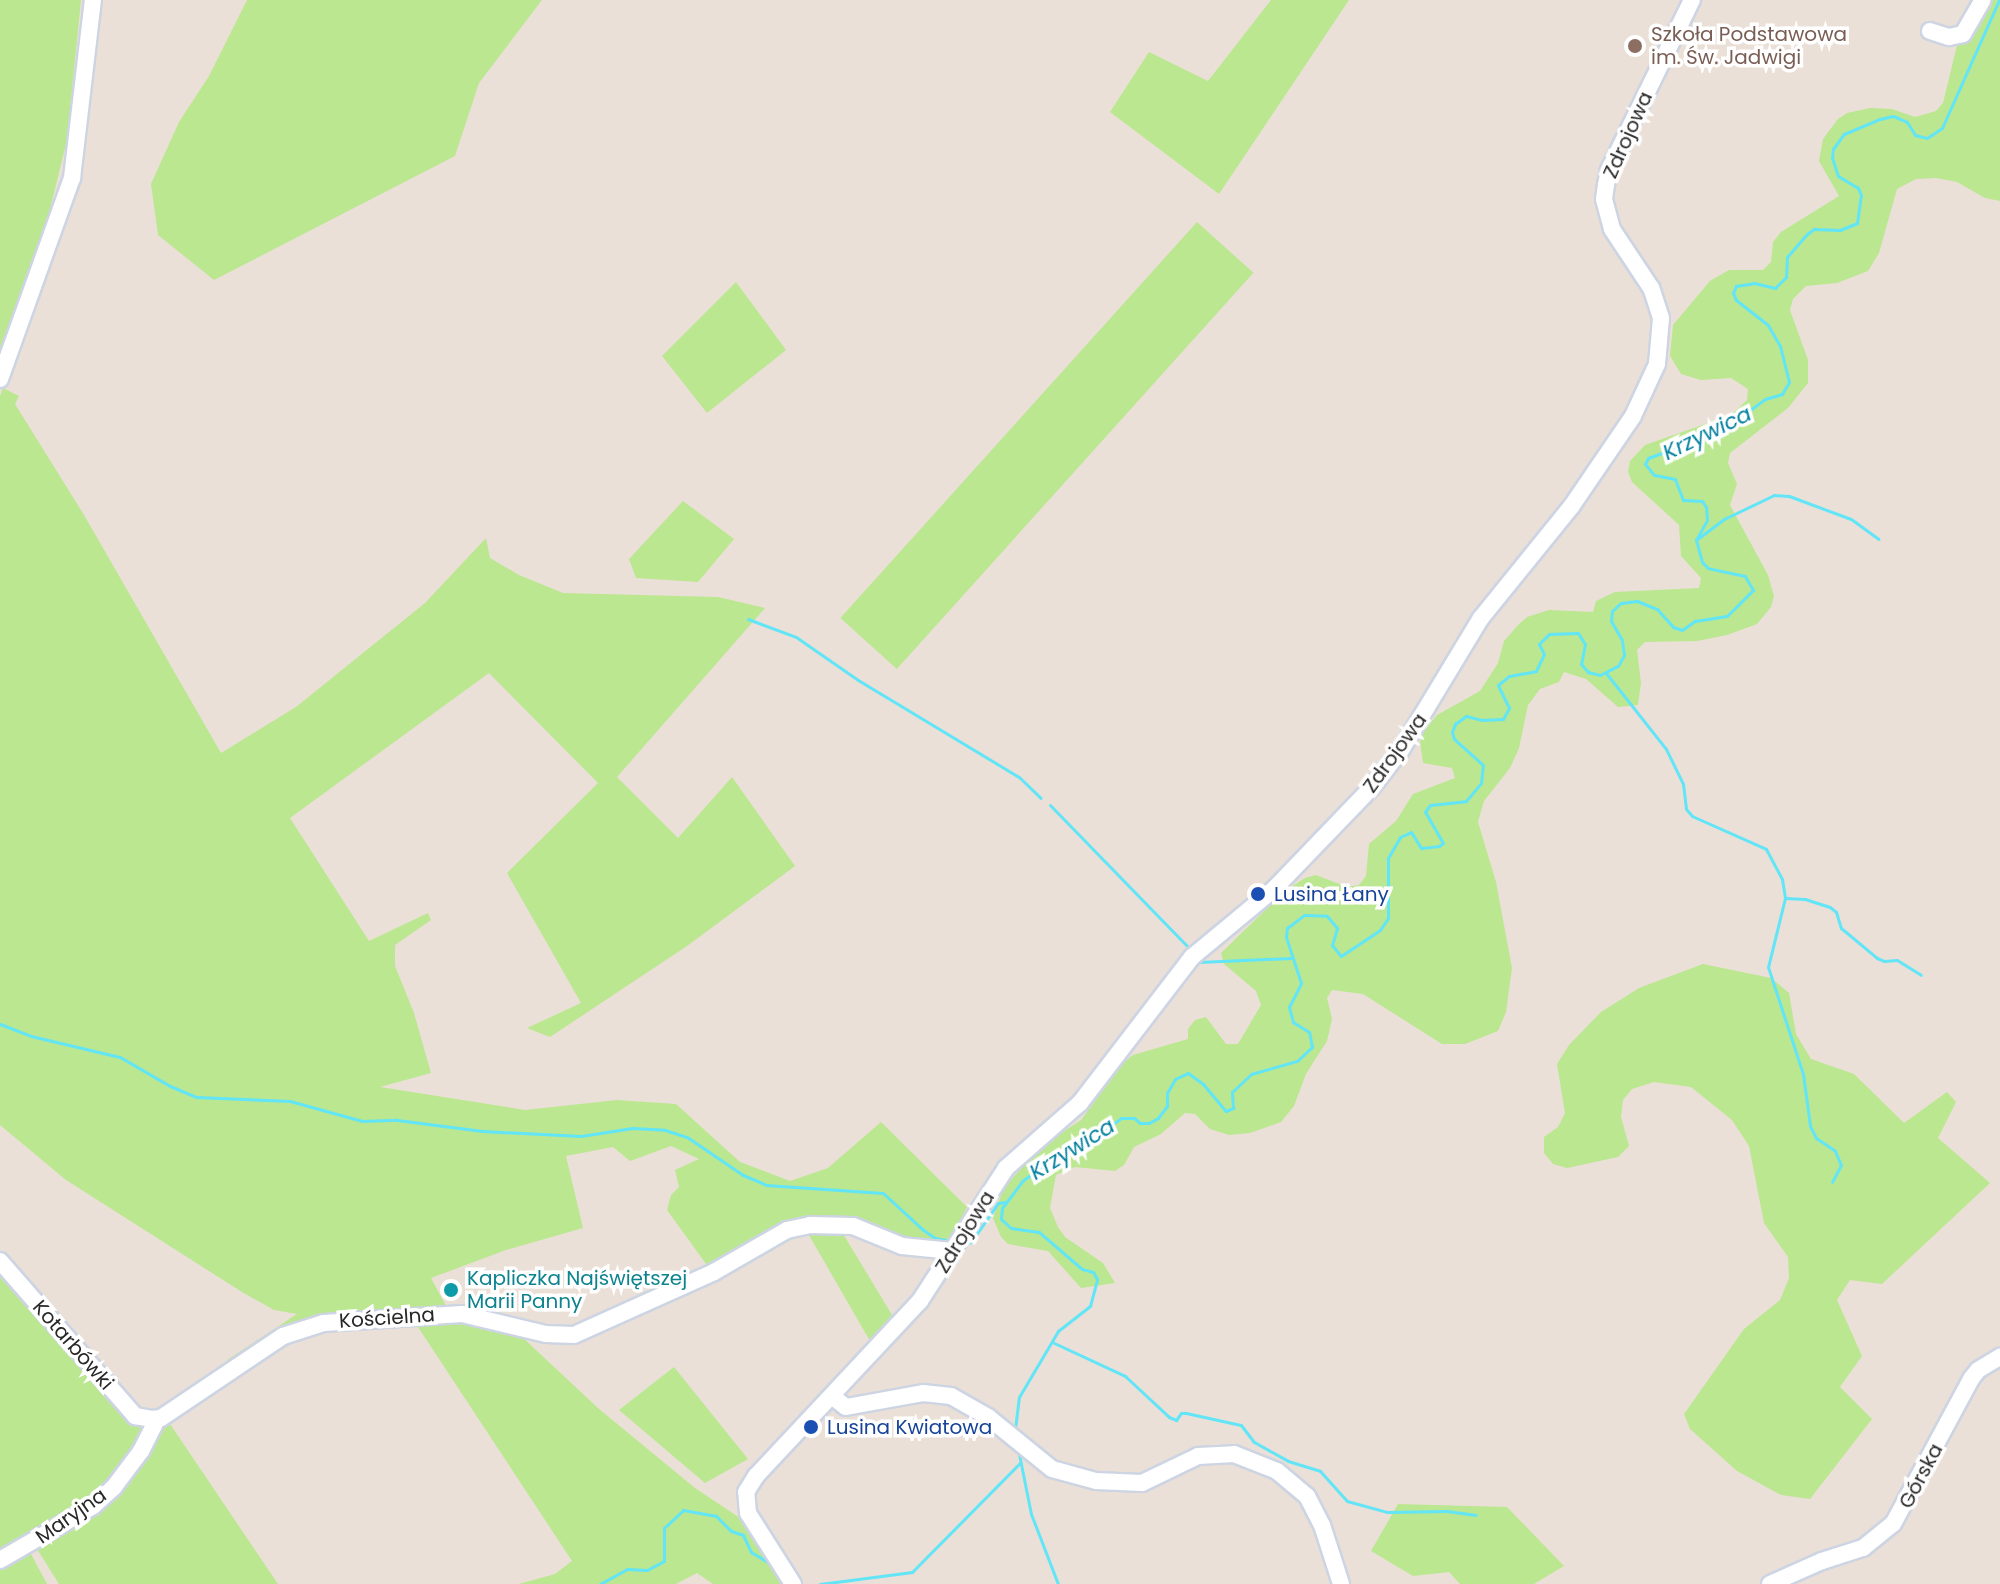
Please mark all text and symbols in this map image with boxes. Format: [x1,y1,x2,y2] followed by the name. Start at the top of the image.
[1651,22,1847,69] place label: Szkoła Podstawowa im. Św. Jadwigi
[1626,37,1644,55] marker: Szkoła Podstawowa im. Św. Jadwigi
[1598,88,1658,182] street label: Zdrojowa
[1658,400,1756,466] water label: Krzywica
[1358,709,1432,797] street label: Zdrojowa
[1274,882,1389,906] place label: Lusina Łany
[1249,885,1267,903] marker: Lusina Łany
[1025,1113,1119,1185] water label: Krzywica
[930,1187,1000,1277] street label: Zdrojowa
[467,1266,687,1313] place label: Kapliczka Najświętszej Marii Panny
[442,1281,460,1299] marker: Kapliczka Najświętszej Marii Panny
[28,1295,118,1395] street label: Kotarbówki
[338,1303,436,1333] street label: Kościelna
[827,1415,992,1439] place label: Lusina Kwiatowa
[802,1418,820,1436] marker: Lusina Kwiatowa
[1894,1439,1948,1513] street label: Górska
[31,1483,111,1549] street label: Maryjna

